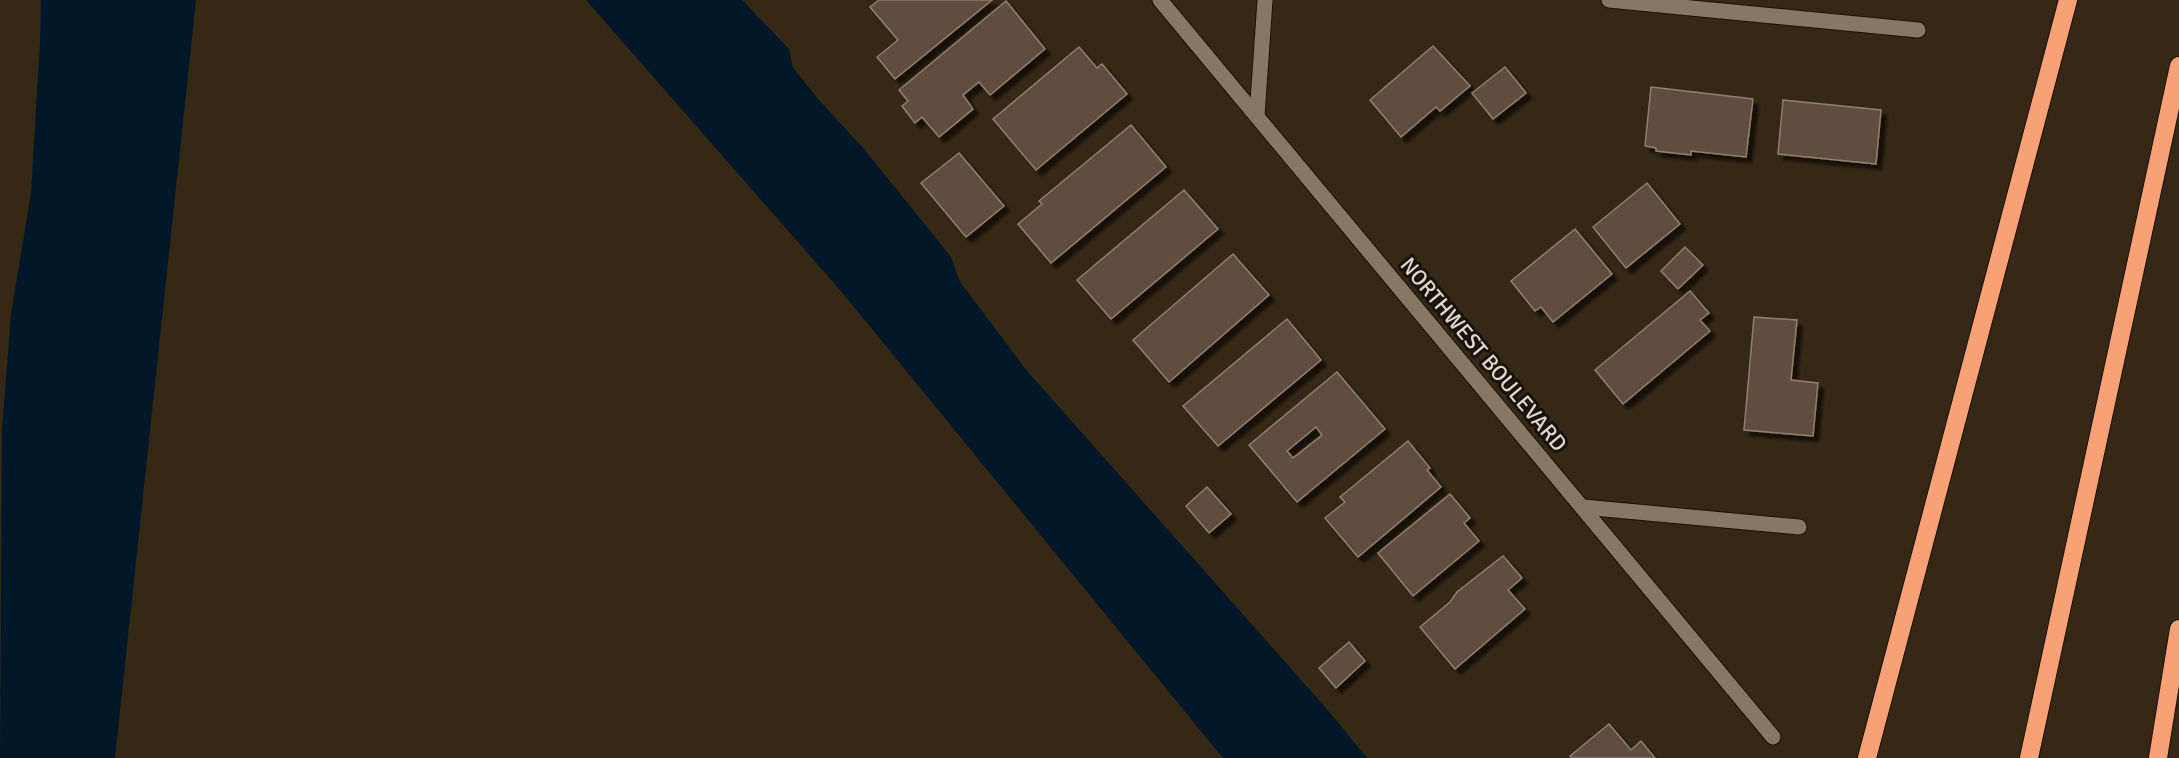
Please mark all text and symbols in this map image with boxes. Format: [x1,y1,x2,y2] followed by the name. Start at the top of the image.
[1395,252,1573,457] street label: NORTHWEST BOULEVARD

